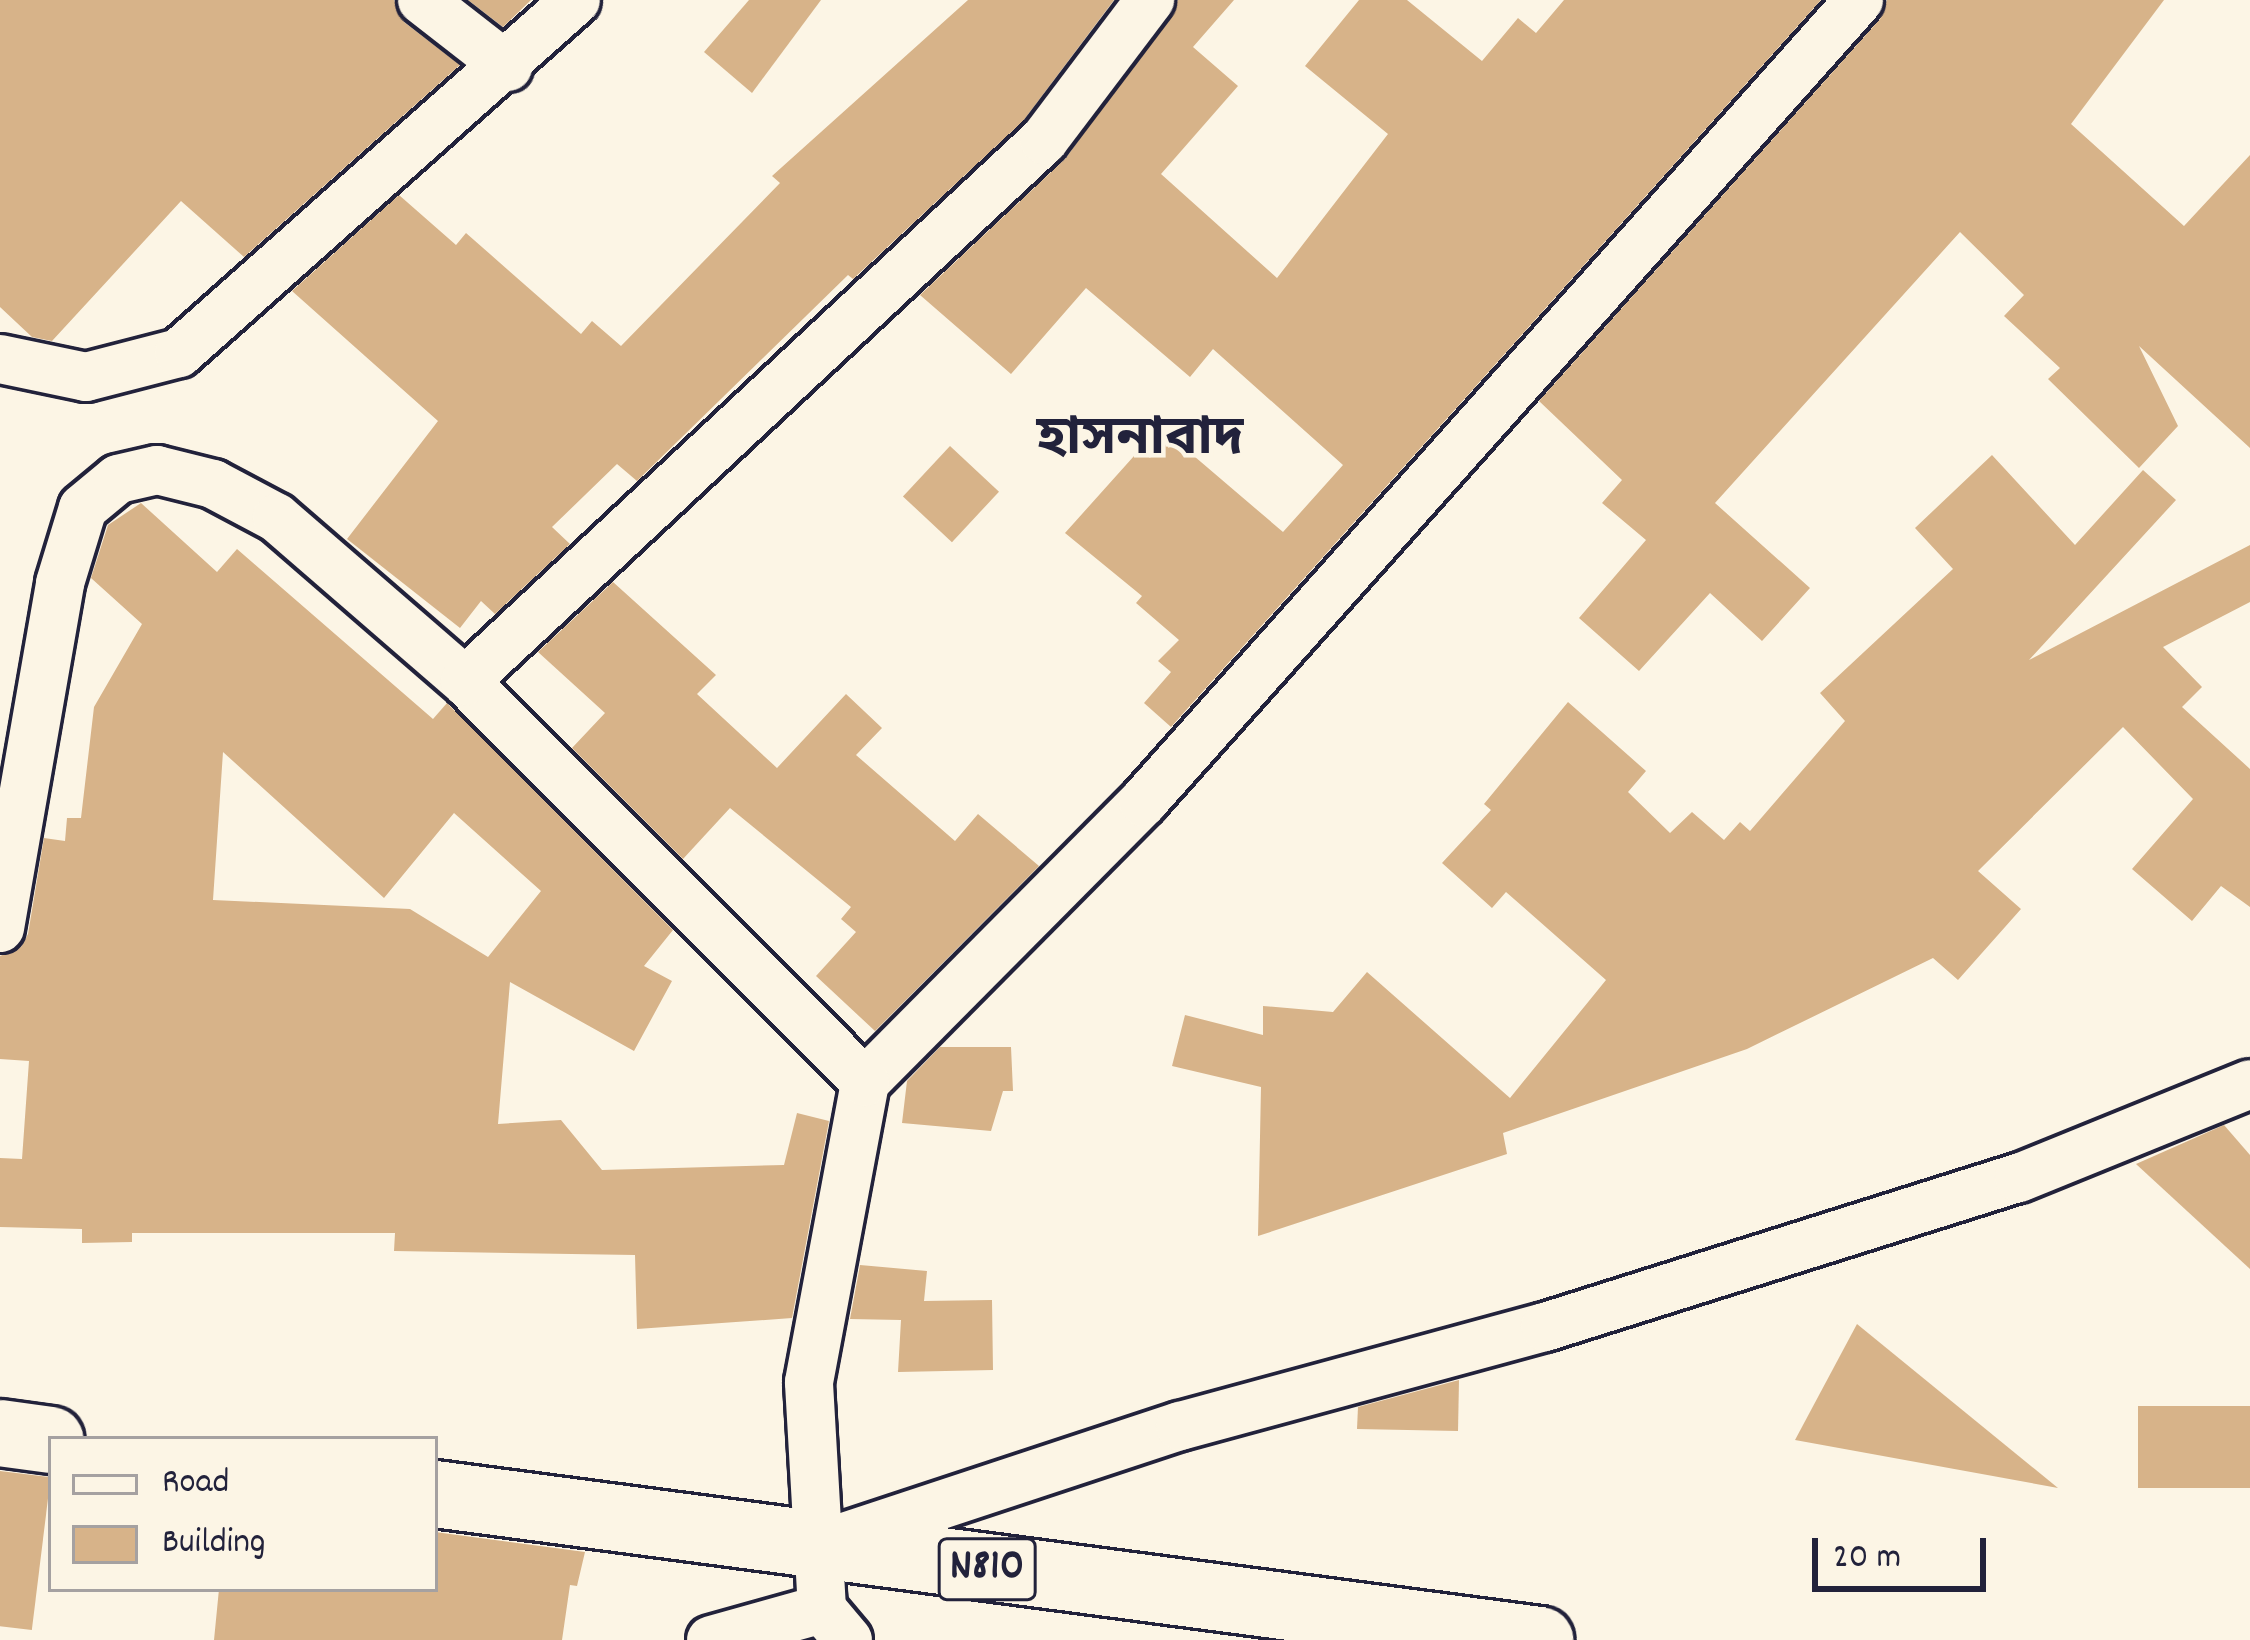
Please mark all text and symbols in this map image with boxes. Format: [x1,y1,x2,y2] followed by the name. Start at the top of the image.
[1036,411,1244,475] district label: হাসনাবাদ
[48,1436,438,1592] legend
[162,1458,229,1510] text: Road
[1818,1514,1992,1588] scale bar
[162,1518,266,1570] text: Building
[936,1530,1038,1608] road number: N810
[1833,1533,1901,1585] text: 20 m

